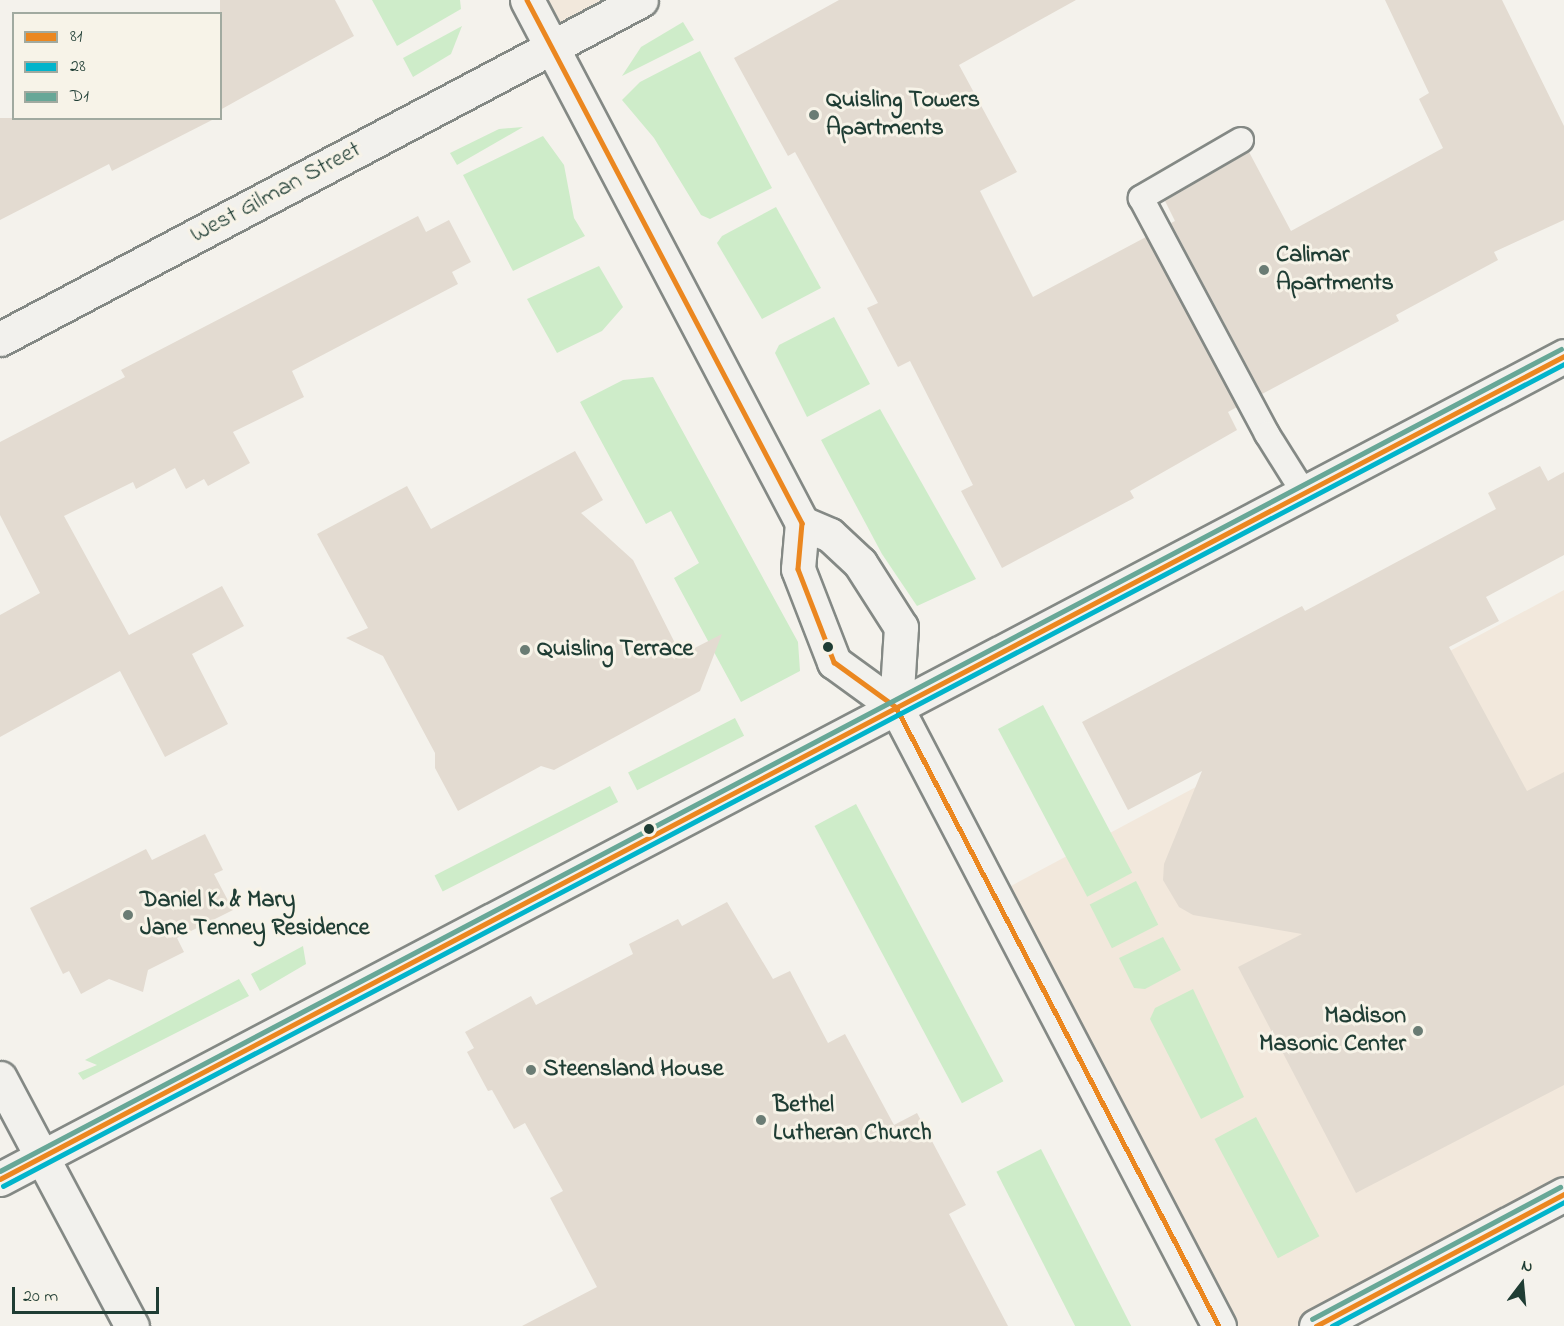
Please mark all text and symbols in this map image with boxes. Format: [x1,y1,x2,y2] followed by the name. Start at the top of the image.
[12,12,222,120] legend
[70,24,82,50] text: 81
[70,54,86,80] text: 28
[70,84,89,110] text: D1
[826,87,980,143] place label: Quisling Towers Apartments
[807,108,821,122] marker: Quisling Towers Apartments
[186,136,366,250] street label: West Gilman Street
[1276,242,1394,298] place label: Calimar Apartments
[1257,263,1271,277] marker: Calimar Apartments
[537,636,693,664] place label: Quisling Terrace
[822,641,834,653] unlabelled marker
[518,643,532,657] marker: Quisling Terrace
[643,823,655,835] unlabelled marker
[140,887,370,943] place label: Daniel K. & Mary Jane Tenney Residence
[121,908,135,922] marker: Daniel K. & Mary Jane Tenney Residence
[1259,1003,1406,1059] place label: Madison Masonic Center
[1411,1024,1425,1038] marker: Madison Masonic Center
[543,1056,723,1084] place label: Steensland House
[524,1063,538,1077] marker: Steensland House
[773,1092,932,1148] place label: Bethel Lutheran Church
[754,1113,768,1127] marker: Bethel Lutheran Church
[1492,1254,1552,1314] north arrow
[1518,1254,1535,1280] text: N
[15,1275,162,1313] scale bar
[23,1284,58,1310] text: 20 m

